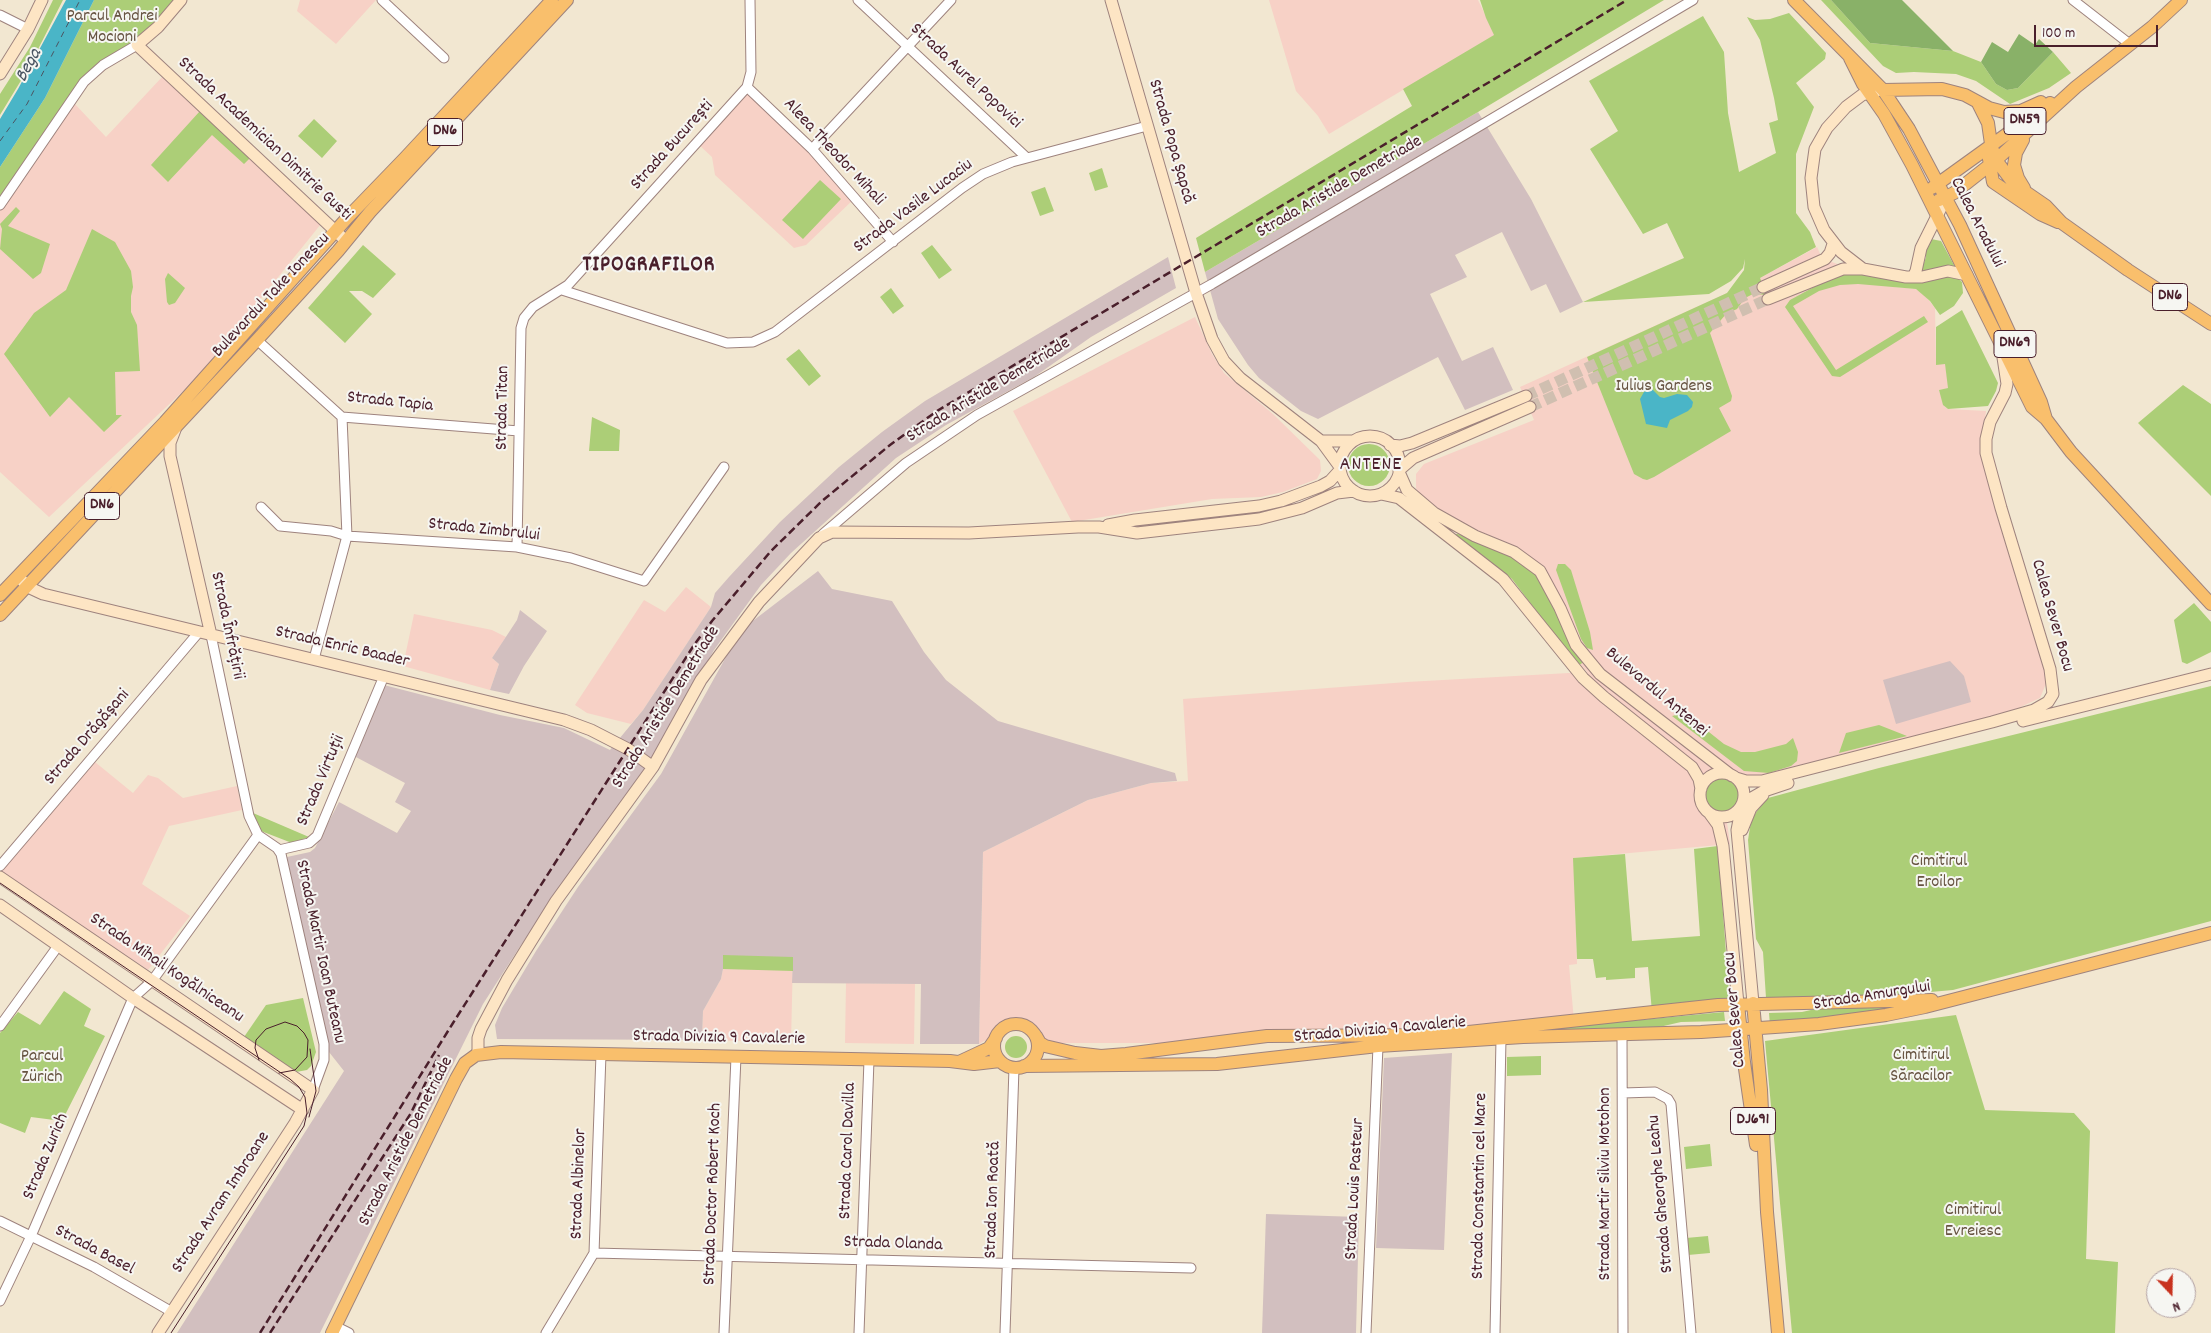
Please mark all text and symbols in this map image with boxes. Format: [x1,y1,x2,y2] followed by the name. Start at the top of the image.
[66,7,158,50] park label: Parcul Andrei Mocioni
[2036,15,2160,47] scale bar
[905,20,1025,134] street label: Strada Aurel Popovici
[2042,23,2075,45] text: 100 m
[12,45,48,87] water label: Bega
[172,53,356,227] street label: Strada Academician Dimitrie Gusti
[1142,77,1198,207] street label: Strada Popa Șapcă
[778,95,888,211] street label: Aleea Theodor Mihali
[627,96,719,196] street label: Strada București
[2004,108,2046,134] road number: DN59
[428,118,462,146] road number: DN6
[1253,132,1427,244] street label: Strada Aristide Demetriade
[850,155,978,259] street label: Strada Vasile Lucaciu
[1944,174,2008,272] street label: Calea Aradului
[208,229,336,363] street label: Bulevardul Take Ionescu
[581,254,717,280] district label: TIPOGRAFILOR
[2152,284,2188,310] road number: DN6
[1994,330,2036,358] road number: DN69
[903,333,1075,449] street label: Strada Aristide Demetriade
[492,366,516,450] street label: Strada Titan
[1616,377,1712,399] park label: Iulius Gardens
[346,388,434,418] street label: Strada Tapia
[1339,454,1403,478] district label: ANTENE
[84,492,120,520] road number: DN6
[427,514,541,548] street label: Strada Zimbrului
[2025,557,2077,675] street label: Calea Sever Bocu
[204,570,248,682] street label: Strada Înfrățirii
[273,622,411,674] street label: Strada Enric Baader
[608,623,726,793] street label: Strada Aristide Demetriade
[1600,644,1712,742] street label: Bulevardul Antenei
[40,686,136,790] street label: Strada Drăgășani
[293,732,351,830] street label: Strada Virtuții
[1911,852,1967,894] park label: Cimitirul Eroilor
[289,858,349,1046] street label: Strada Martir Ioan Buteanu
[85,909,247,1029] street label: Strada Mihail Kogălniceanu
[1720,951,1752,1069] street label: Calea Sever Bocu
[1812,977,1932,1017] street label: Strada Amurgului
[1293,1013,1467,1049] street label: Strada Divizia 9 Cavalerie
[633,1027,805,1051] street label: Strada Divizia 9 Cavalerie
[1890,1046,1952,1088] park label: Cimitirul Săracilor
[21,1047,63,1090] park label: Parcul Zürich
[355,1054,459,1230] street label: Strada Aristide Demetriade
[836,1082,862,1220] street label: Strada Carol Davilla
[1596,1087,1618,1281] street label: Strada Martir Silviu Motohon
[1469,1093,1493,1279] street label: Strada Constantin cel Mare
[700,1102,728,1286] street label: Strada Doctor Robert Koch
[1730,1108,1776,1134] road number: DJ691
[19,1111,75,1203] street label: Strada Zurich
[1644,1114,1680,1274] street label: Strada Gheorghe Leahu
[1341,1118,1371,1260] street label: Strada Louis Pasteur
[168,1128,276,1278] street label: Strada Avram Imbroane
[567,1128,593,1240] street label: Strada Albinelor
[981,1141,1007,1259] street label: Strada Ion Roată
[1945,1201,2001,1244] park label: Cimitirul Evreiesc
[50,1221,138,1281] street label: Strada Basel
[843,1232,943,1258] street label: Strada Olanda
[2146,1268,2196,1318] north arrow
[2169,1295,2183,1317] text: N

